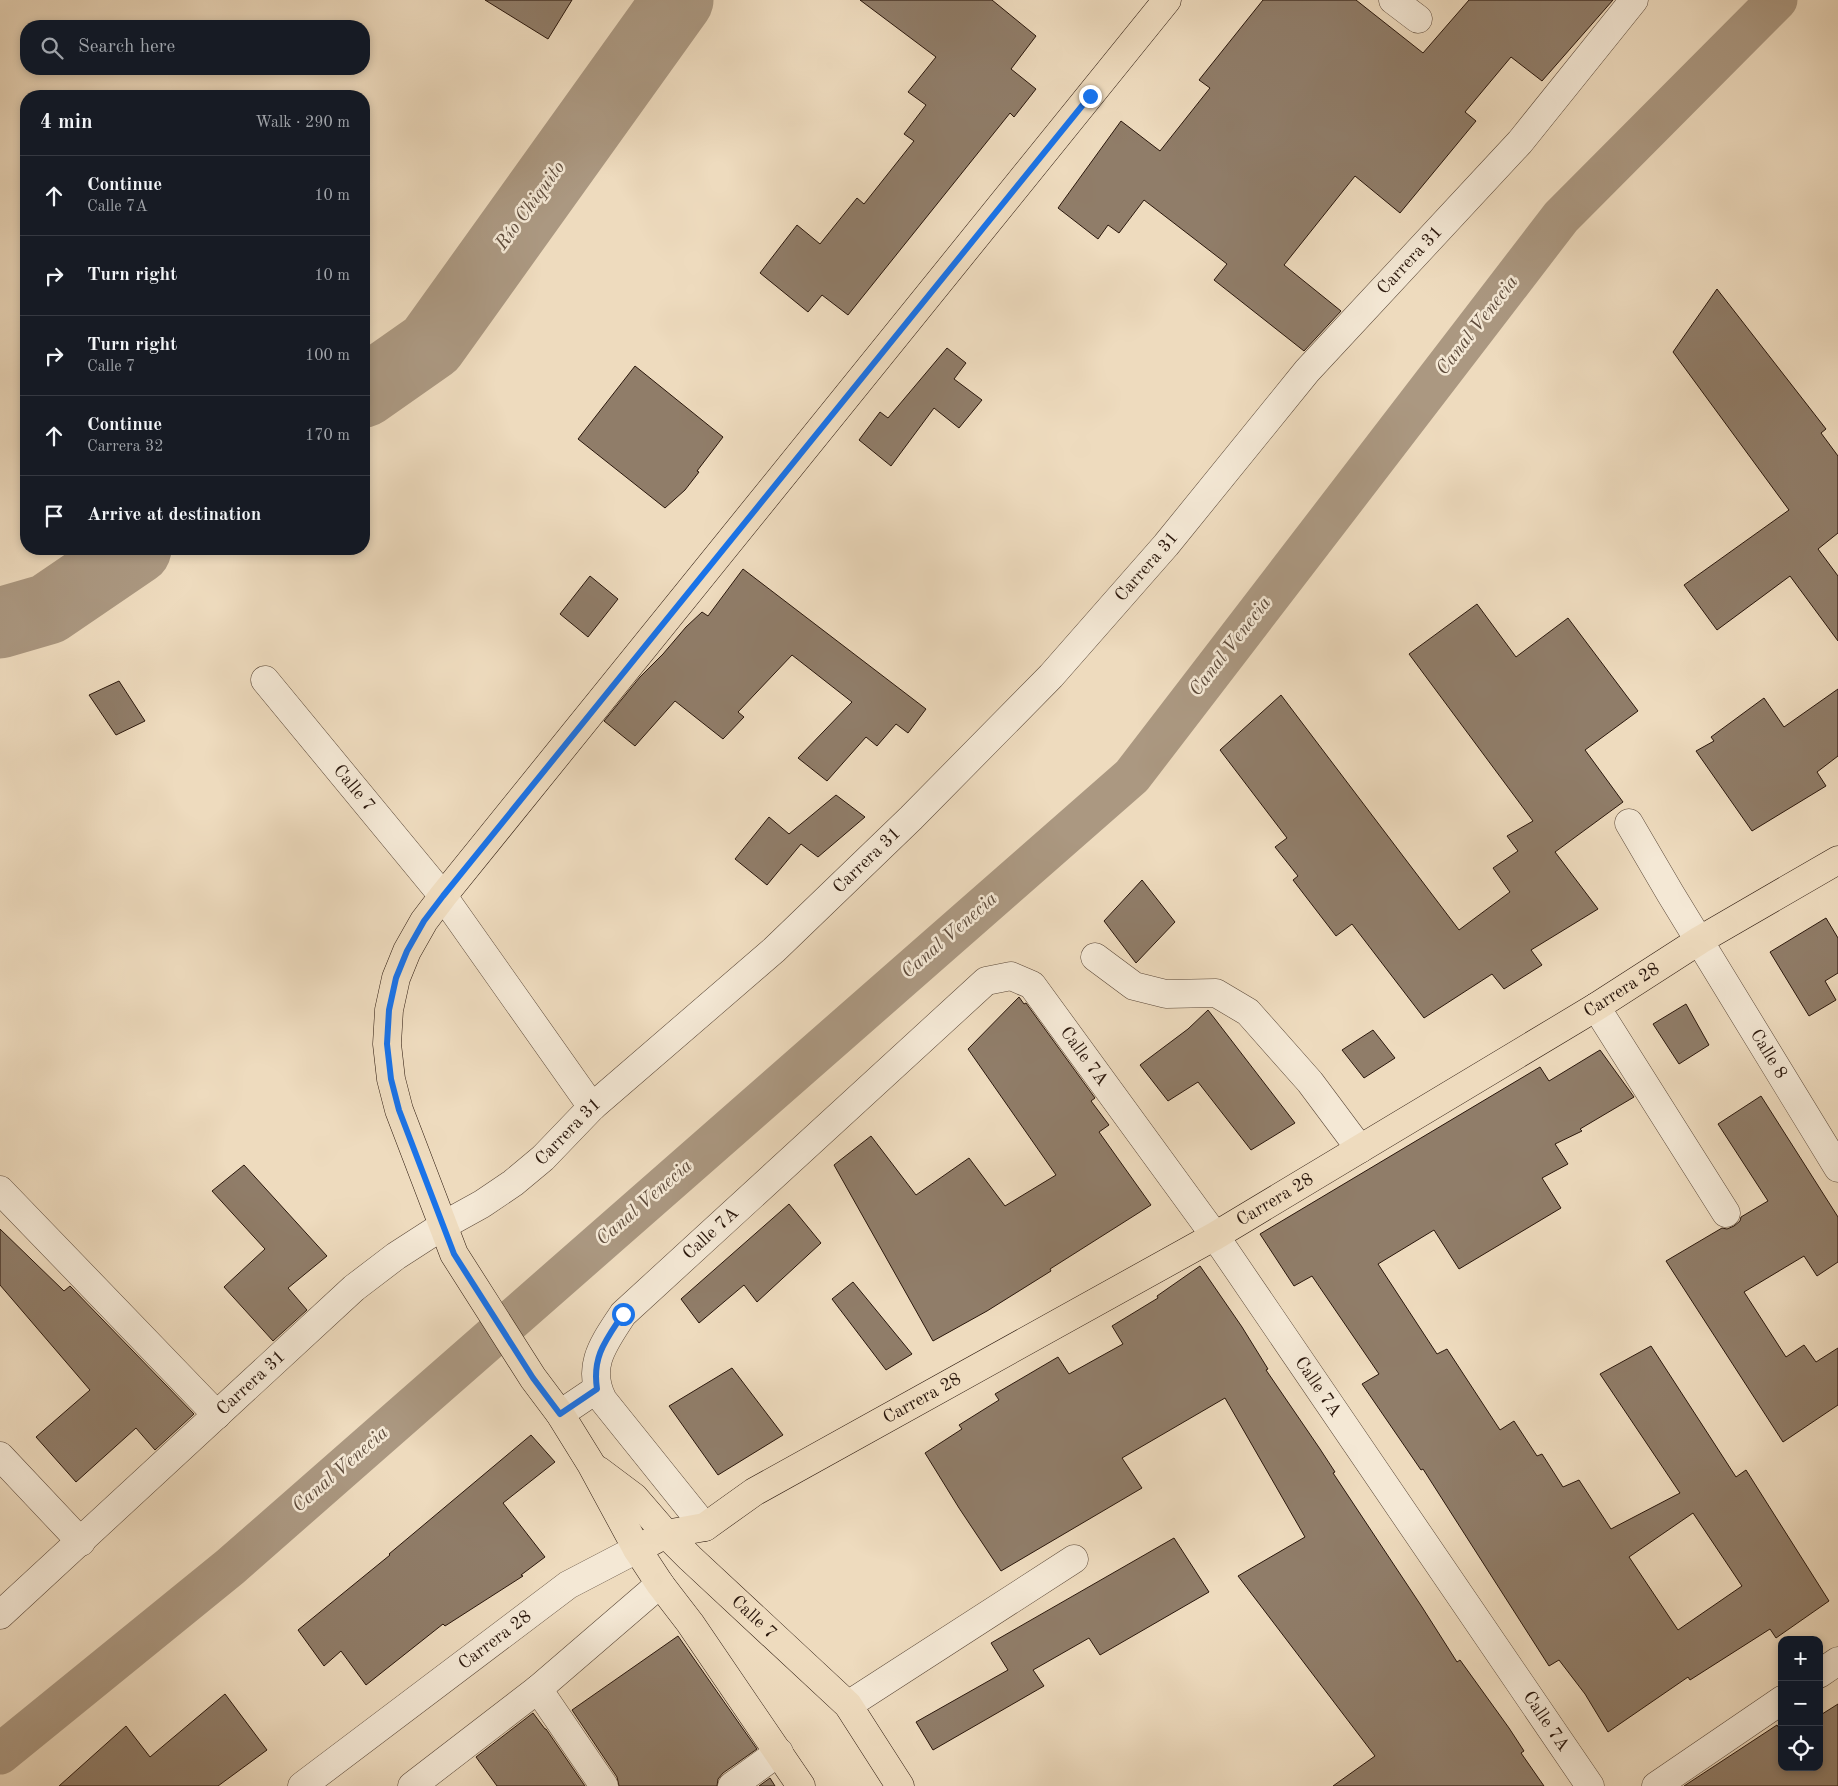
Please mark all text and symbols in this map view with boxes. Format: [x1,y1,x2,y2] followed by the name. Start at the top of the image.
[20,20,370,75] search box
[38,34,66,62] icon: search
[78,38,175,57] text: Search here
[1079,85,1102,108] route end
[40,112,93,133] text: 4 min
[255,115,350,131] text: Walk · 290 m
[492,158,569,255] water label: Río Chiquito
[87,176,162,195] text: Continue
[40,182,68,210] icon: ahead
[314,188,350,204] text: 10 m
[87,199,148,215] text: Calle 7A
[1374,223,1446,298] street label: Carrera 31
[40,262,68,290] icon: right
[87,266,177,285] text: Turn right
[314,268,350,284] text: 10 m
[1434,273,1522,379] water label: Canal Venecia
[87,336,177,355] text: Turn right
[40,342,68,370] icon: right
[305,348,350,364] text: 100 m
[87,359,135,375] text: Calle 7
[87,416,162,435] text: Continue
[40,422,68,450] icon: ahead
[305,428,350,444] text: 170 m
[87,439,164,455] text: Carrera 32
[40,502,68,530] icon: arrive
[87,506,261,525] text: Arrive at destination
[1112,528,1182,605] street label: Carrera 31
[1187,594,1275,700] water label: Canal Venecia
[330,761,378,815] street label: Calle 7
[830,824,904,897] street label: Carrera 31
[898,889,1002,983] water label: Canal Venecia
[1581,959,1663,1021] street label: Carrera 28
[1057,1023,1111,1089] street label: Calle 7A
[1747,1026,1790,1082] street label: Calle 8
[532,1095,604,1169] street label: Carrera 31
[593,1156,697,1250] water label: Canal Venecia
[1234,1170,1317,1230] street label: Carrera 28
[680,1204,742,1263] street label: Calle 7A
[612,1303,635,1326] route start
[213,1347,289,1419] street label: Carrera 31
[1291,1354,1345,1420] street label: Calle 7A
[880,1370,964,1427] street label: Carrera 28
[289,1423,393,1517] water label: Canal Venecia
[728,1592,780,1643] street label: Calle 7
[455,1607,535,1673] street label: Carrera 28
[1778,1636,1823,1771] map controls
[1778,1636,1823,1681] button: +
[1778,1681,1823,1726] button: −
[1519,1688,1573,1755] street label: Calle 7A
[1778,1726,1823,1771] button: locate

